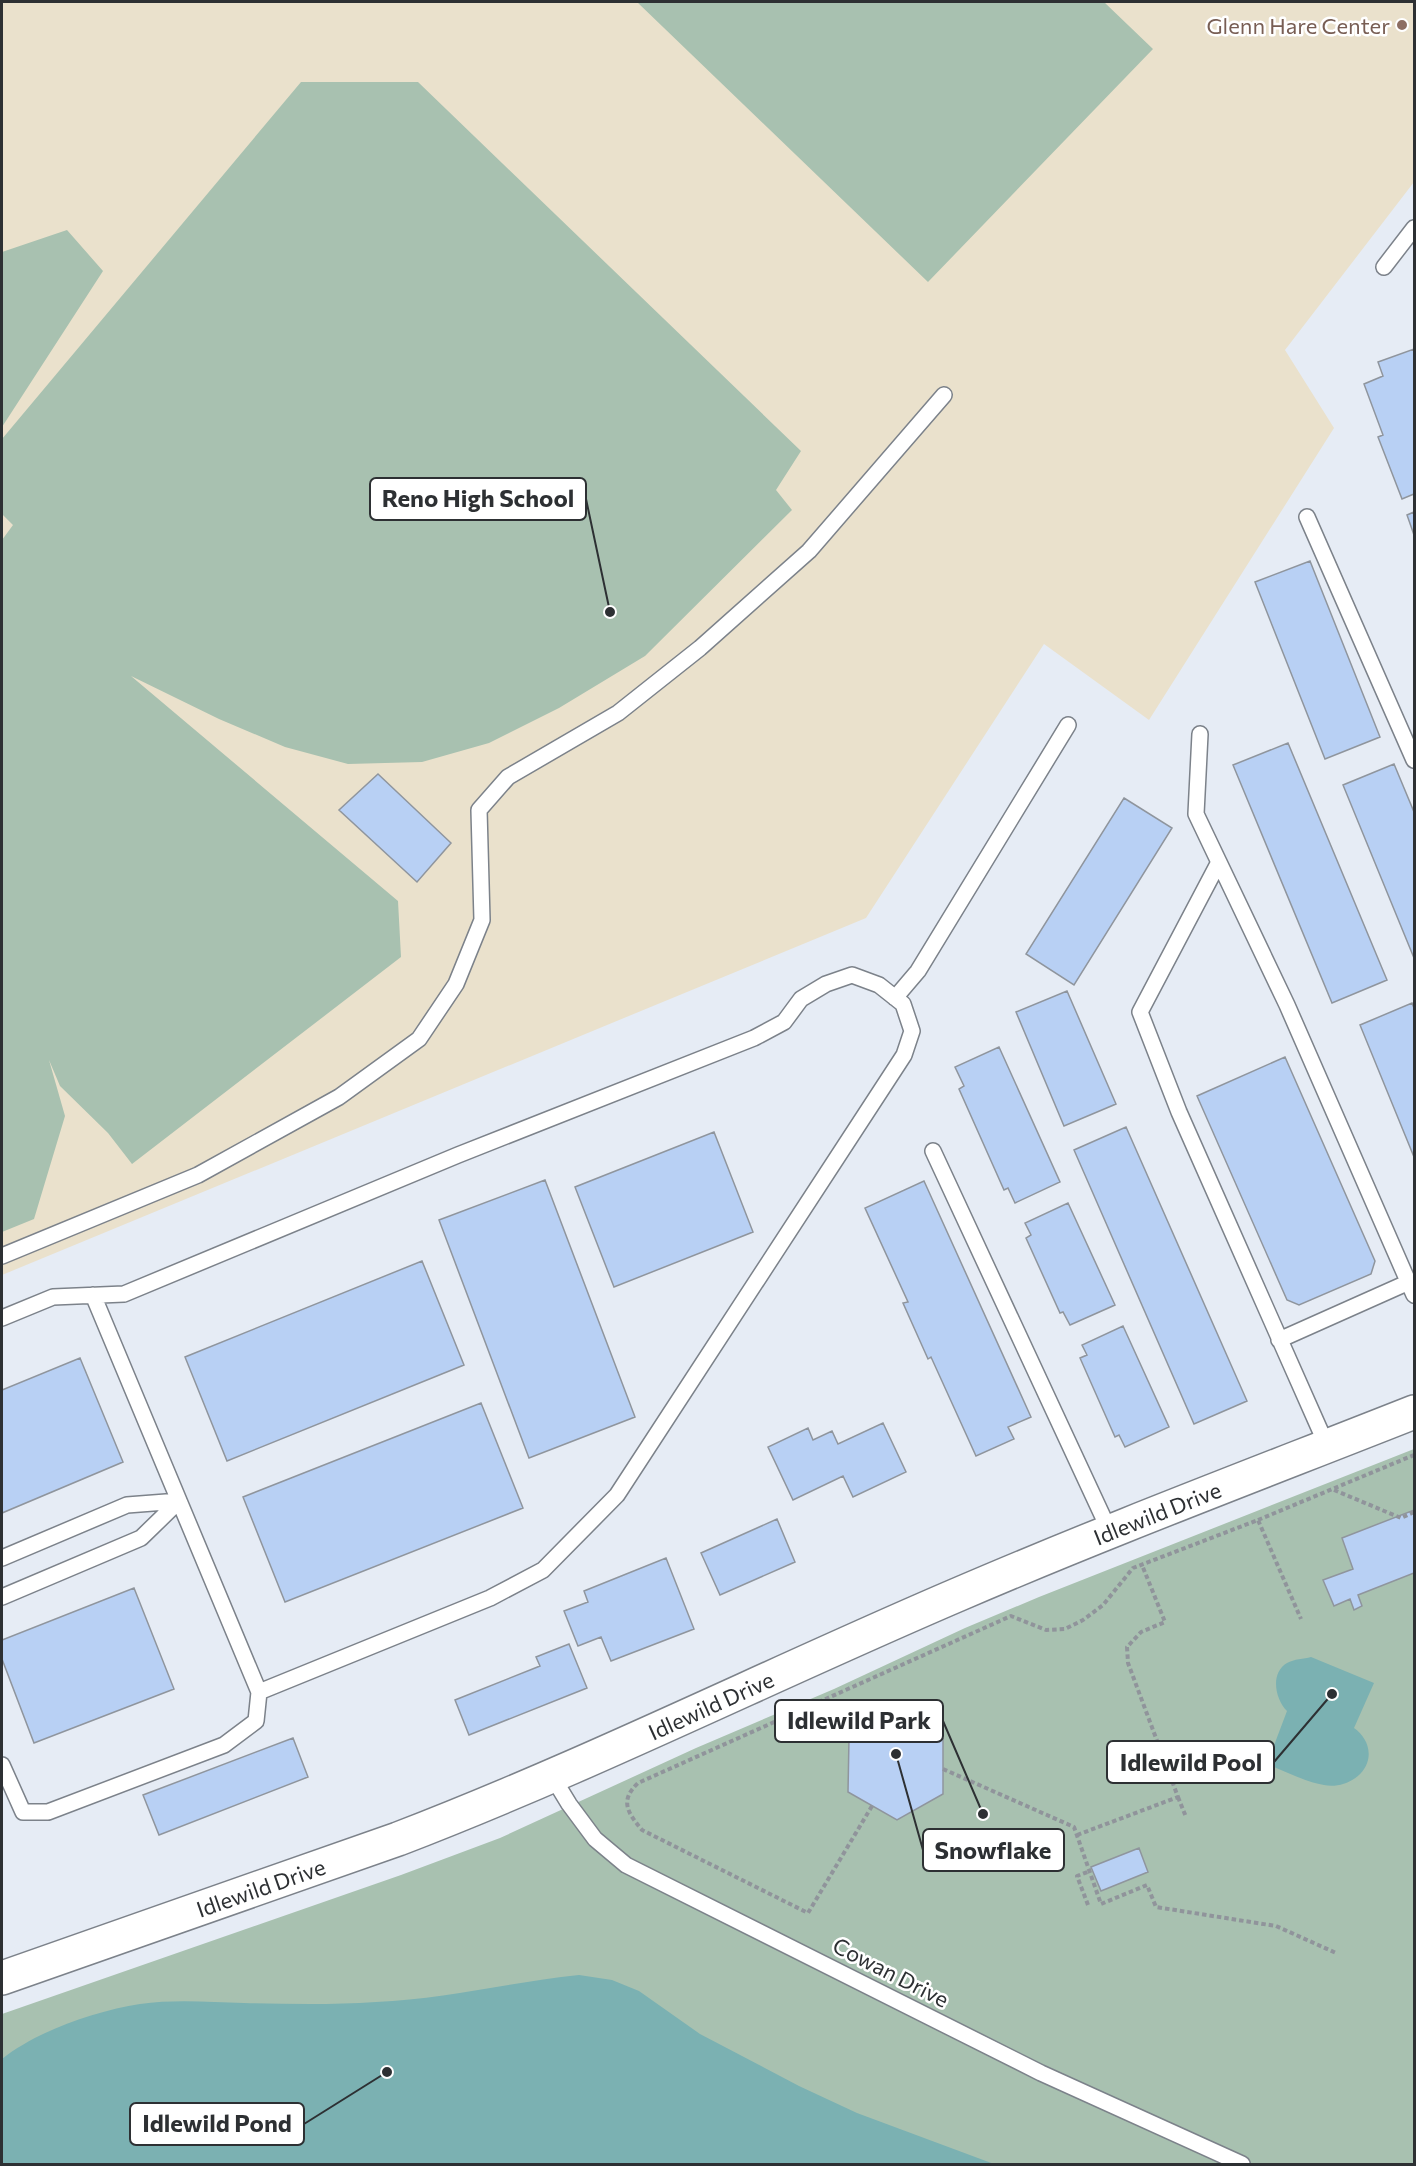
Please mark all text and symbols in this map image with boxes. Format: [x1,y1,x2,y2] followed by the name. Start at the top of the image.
[1206,12,1390,39] place label: Glenn Hare Center
[1395,18,1409,32] marker: Glenn Hare Center
[370,478,586,520] callout: Reno High School
[382,483,574,512] text: Reno High School
[1089,1475,1225,1550] street label: Idlewild Drive
[644,1665,778,1745] street label: Idlewild Drive
[775,1700,943,1742] callout: Idlewild Park
[787,1705,931,1734] text: Idlewild Park
[1107,1741,1274,1783] callout: Idlewild Pool
[1120,1747,1262,1776] text: Idlewild Pool
[923,1829,1064,1871] callout: Snowflake
[935,1835,1051,1864] text: Snowflake
[192,1852,329,1922] street label: Idlewild Drive
[828,1931,954,2013] street label: Cowan Drive
[130,2103,304,2145] callout: Idlewild Pond
[142,2108,292,2137] text: Idlewild Pond

